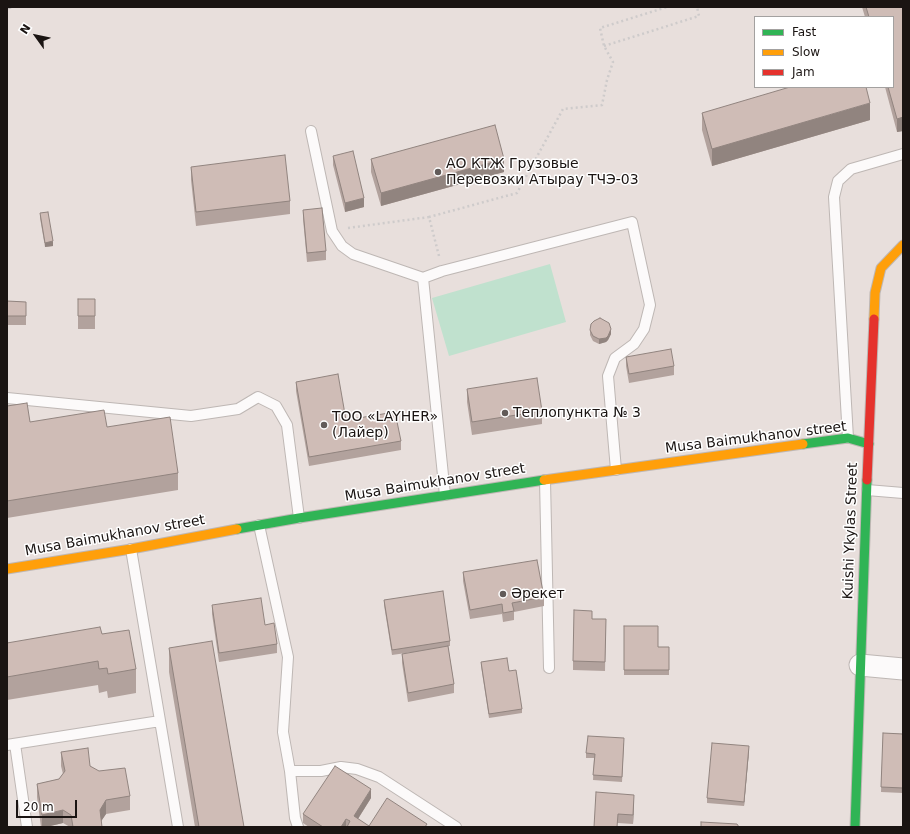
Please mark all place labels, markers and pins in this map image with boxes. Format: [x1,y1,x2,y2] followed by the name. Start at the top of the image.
[446,156,639,188] place label: АО КТЖ Грузовые Перевозки Атырау ТЧЭ-03
[433,167,443,177] marker: АО КТЖ Грузовые Перевозки Атырау ТЧЭ-03
[513,405,641,421] place label: Теплопункта № 3
[500,408,510,418] marker: Теплопункта № 3
[332,409,438,442] place label: ТОО «LAYHER» (Лайер)
[319,420,329,430] marker: ТОО «LAYHER» (Лайер)
[511,586,565,602] place label: Әрекет
[498,589,508,599] marker: Әрекет

